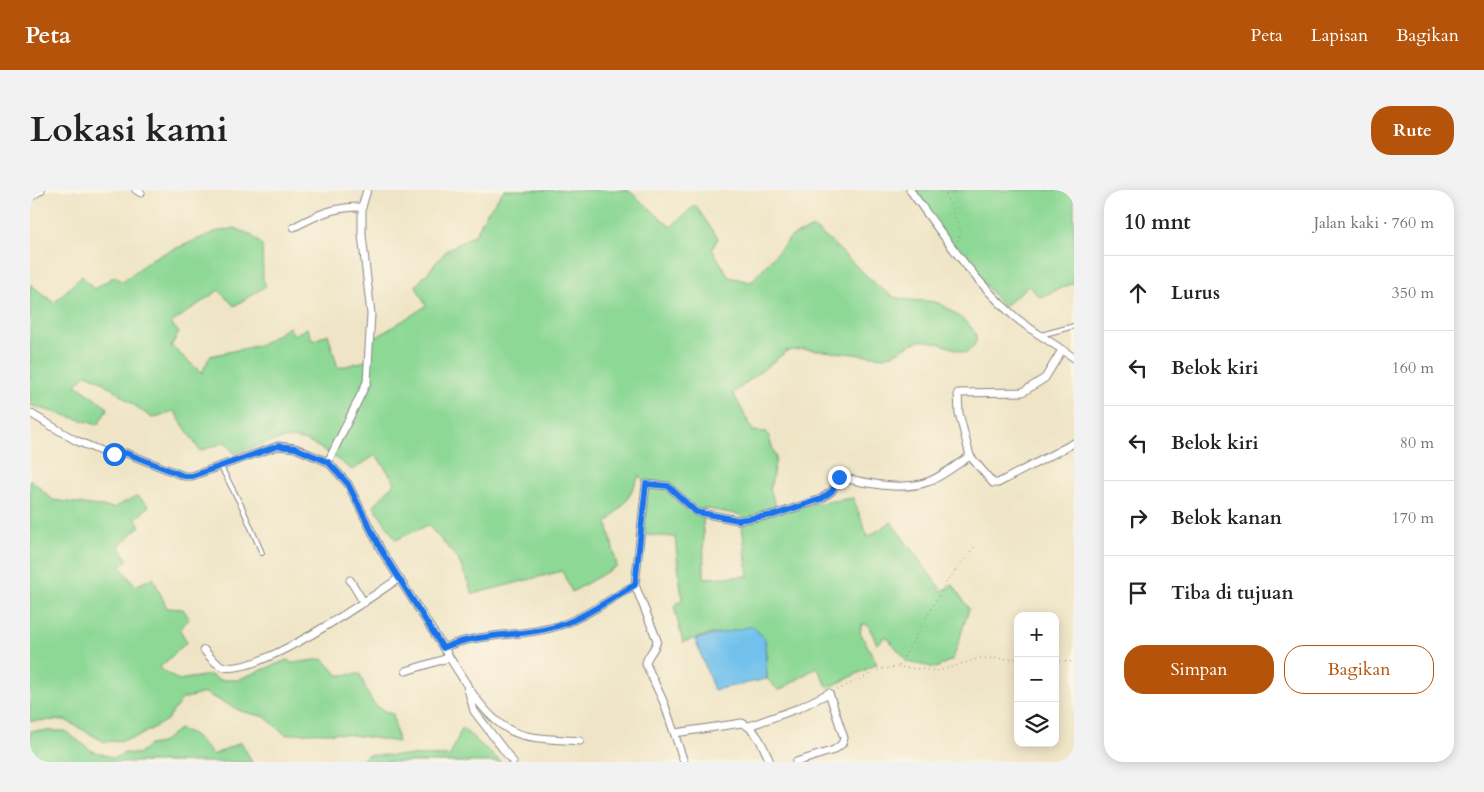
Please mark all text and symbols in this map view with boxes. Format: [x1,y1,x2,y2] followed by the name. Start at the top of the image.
[25,19,71,52] text: Peta
[1251,23,1283,48] text: Peta
[1311,23,1368,48] text: Lapisan
[1396,23,1459,48] text: Bagikan
[30,106,228,154] text: Lokasi kami
[1371,106,1454,155] button: Rute
[1124,208,1191,237] text: 10 mnt
[1314,212,1434,234] text: Jalan kaki · 760 m
[1124,279,1152,307] icon: ahead
[1171,280,1220,306] text: Lurus
[1392,282,1434,304] text: 350 m
[1124,354,1152,382] icon: left
[1171,355,1258,381] text: Belok kiri
[1392,357,1434,379] text: 160 m
[1124,429,1152,457] icon: left
[1171,430,1258,456] text: Belok kiri
[1400,432,1434,454] text: 80 m
[103,443,126,466] route start
[828,466,851,489] route end
[1124,504,1152,532] icon: right
[1171,505,1282,531] text: Belok kanan
[1392,507,1434,529] text: 170 m
[1124,579,1152,607] icon: arrive
[1171,580,1294,606] text: Tiba di tujuan
[1014,612,1059,747] map controls
[1014,612,1059,657] button: +
[1124,645,1274,694] button: Simpan
[1284,645,1434,694] button: Bagikan
[1014,657,1059,702] button: −
[1014,702,1059,747] button: layers

